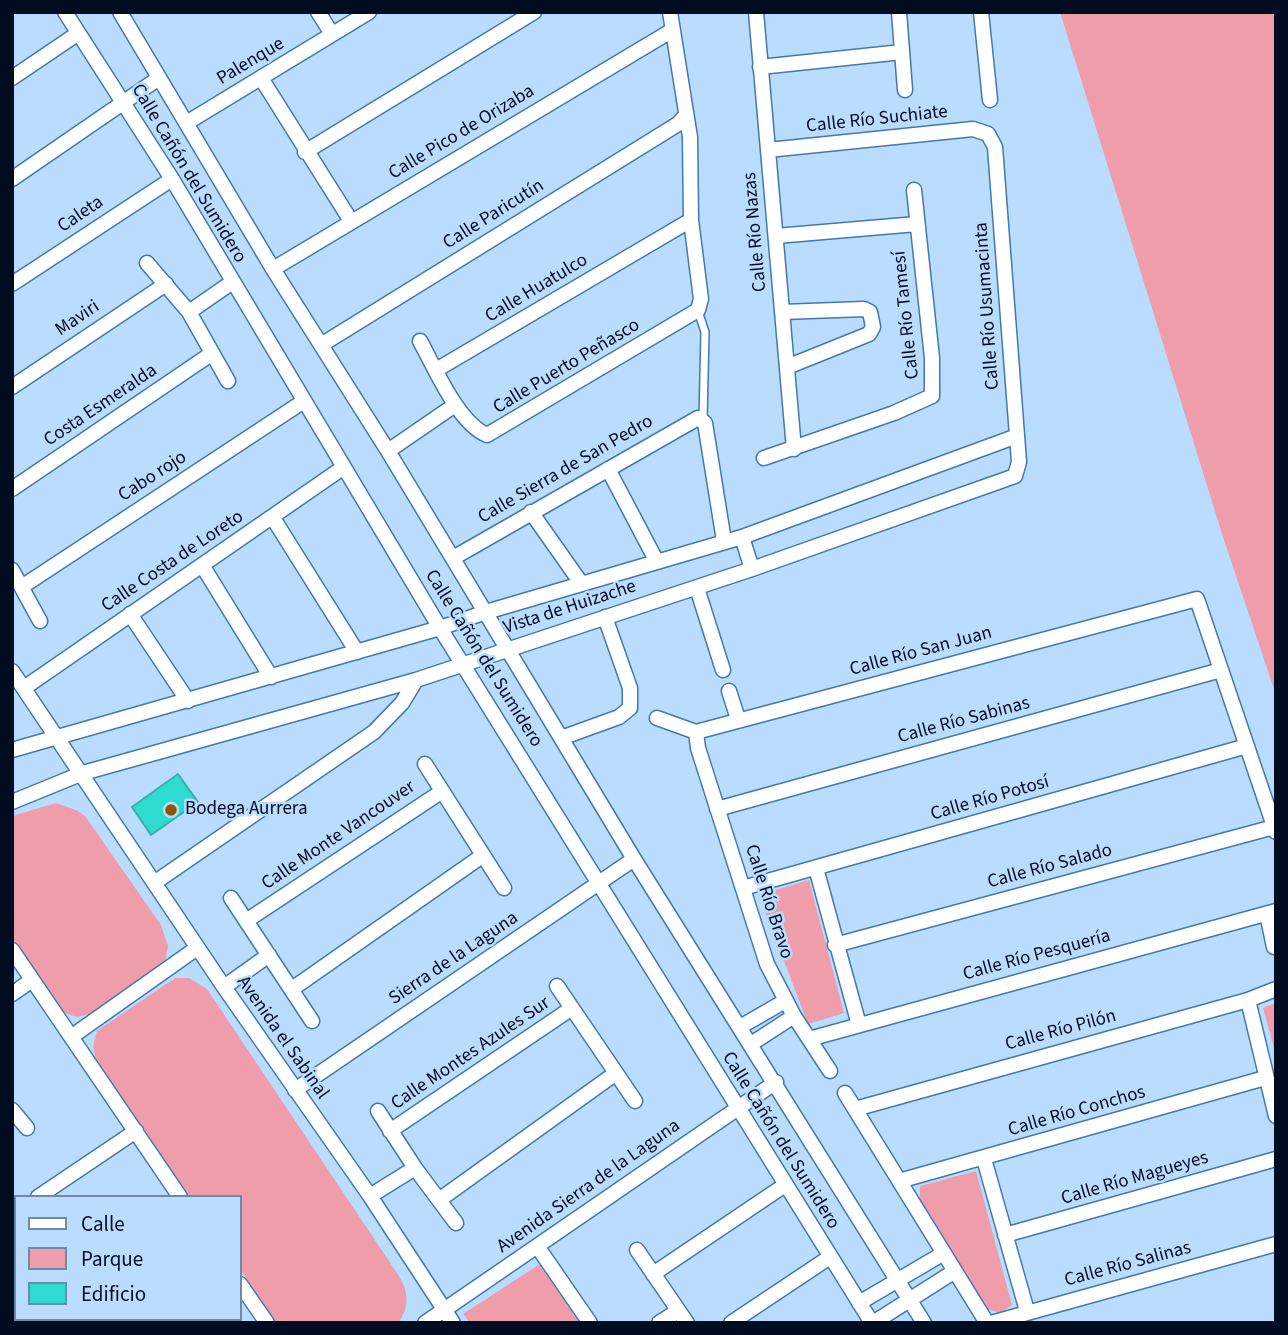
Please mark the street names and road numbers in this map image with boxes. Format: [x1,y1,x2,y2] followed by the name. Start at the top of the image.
[213,33,289,91] street label: Palenque
[125,80,251,268] street label: Calle Cañón del Sumidero
[385,81,539,185] street label: Calle Pico de Orizaba
[805,101,949,139] street label: Calle Río Suchiate
[739,171,773,293] street label: Calle Río Nazas
[439,175,549,255] street label: Calle Paricutín
[54,192,108,238] street label: Caleta
[971,221,1005,391] street label: Calle Río Usumacinta
[482,249,592,329] street label: Calle Huatulco
[889,250,925,380] street label: Calle Río Tamesí
[52,296,104,342] street label: Maviri
[490,314,644,420] street label: Calle Puerto Peñasco
[40,360,162,452] street label: Costa Esmeralda
[474,411,658,529] street label: Calle Sierra de San Pedro
[115,447,191,507] street label: Cabo rojo
[98,506,248,618] street label: Calle Costa de Loreto
[419,566,547,752] street label: Calle Cañón del Sumidero
[501,576,639,640] street label: Vista de Huizache
[847,622,995,682] street label: Calle Río San Juan
[895,692,1033,750] street label: Calle Río Sabinas
[928,771,1052,827] street label: Calle Río Potosí
[258,776,420,896] street label: Calle Monte Vancouver
[985,839,1115,895] street label: Calle Río Salado
[739,842,797,962] street label: Calle Río Bravo
[385,907,523,1011] street label: Sierra de la Laguna
[961,925,1113,987] street label: Calle Río Pesquería
[231,972,333,1104] street label: Avenida el Sabinal
[387,992,555,1116] street label: Calle Montes Azules Sur
[1003,1005,1119,1057] street label: Calle Río Pilón
[716,1048,844,1234] street label: Calle Cañón del Sumidero
[1006,1082,1148,1142] street label: Calle Río Conchos
[493,1115,685,1259] street label: Avenida Sierra de la Laguna
[1059,1147,1211,1211] street label: Calle Río Magueyes
[1062,1237,1194,1293] street label: Calle Río Salinas

